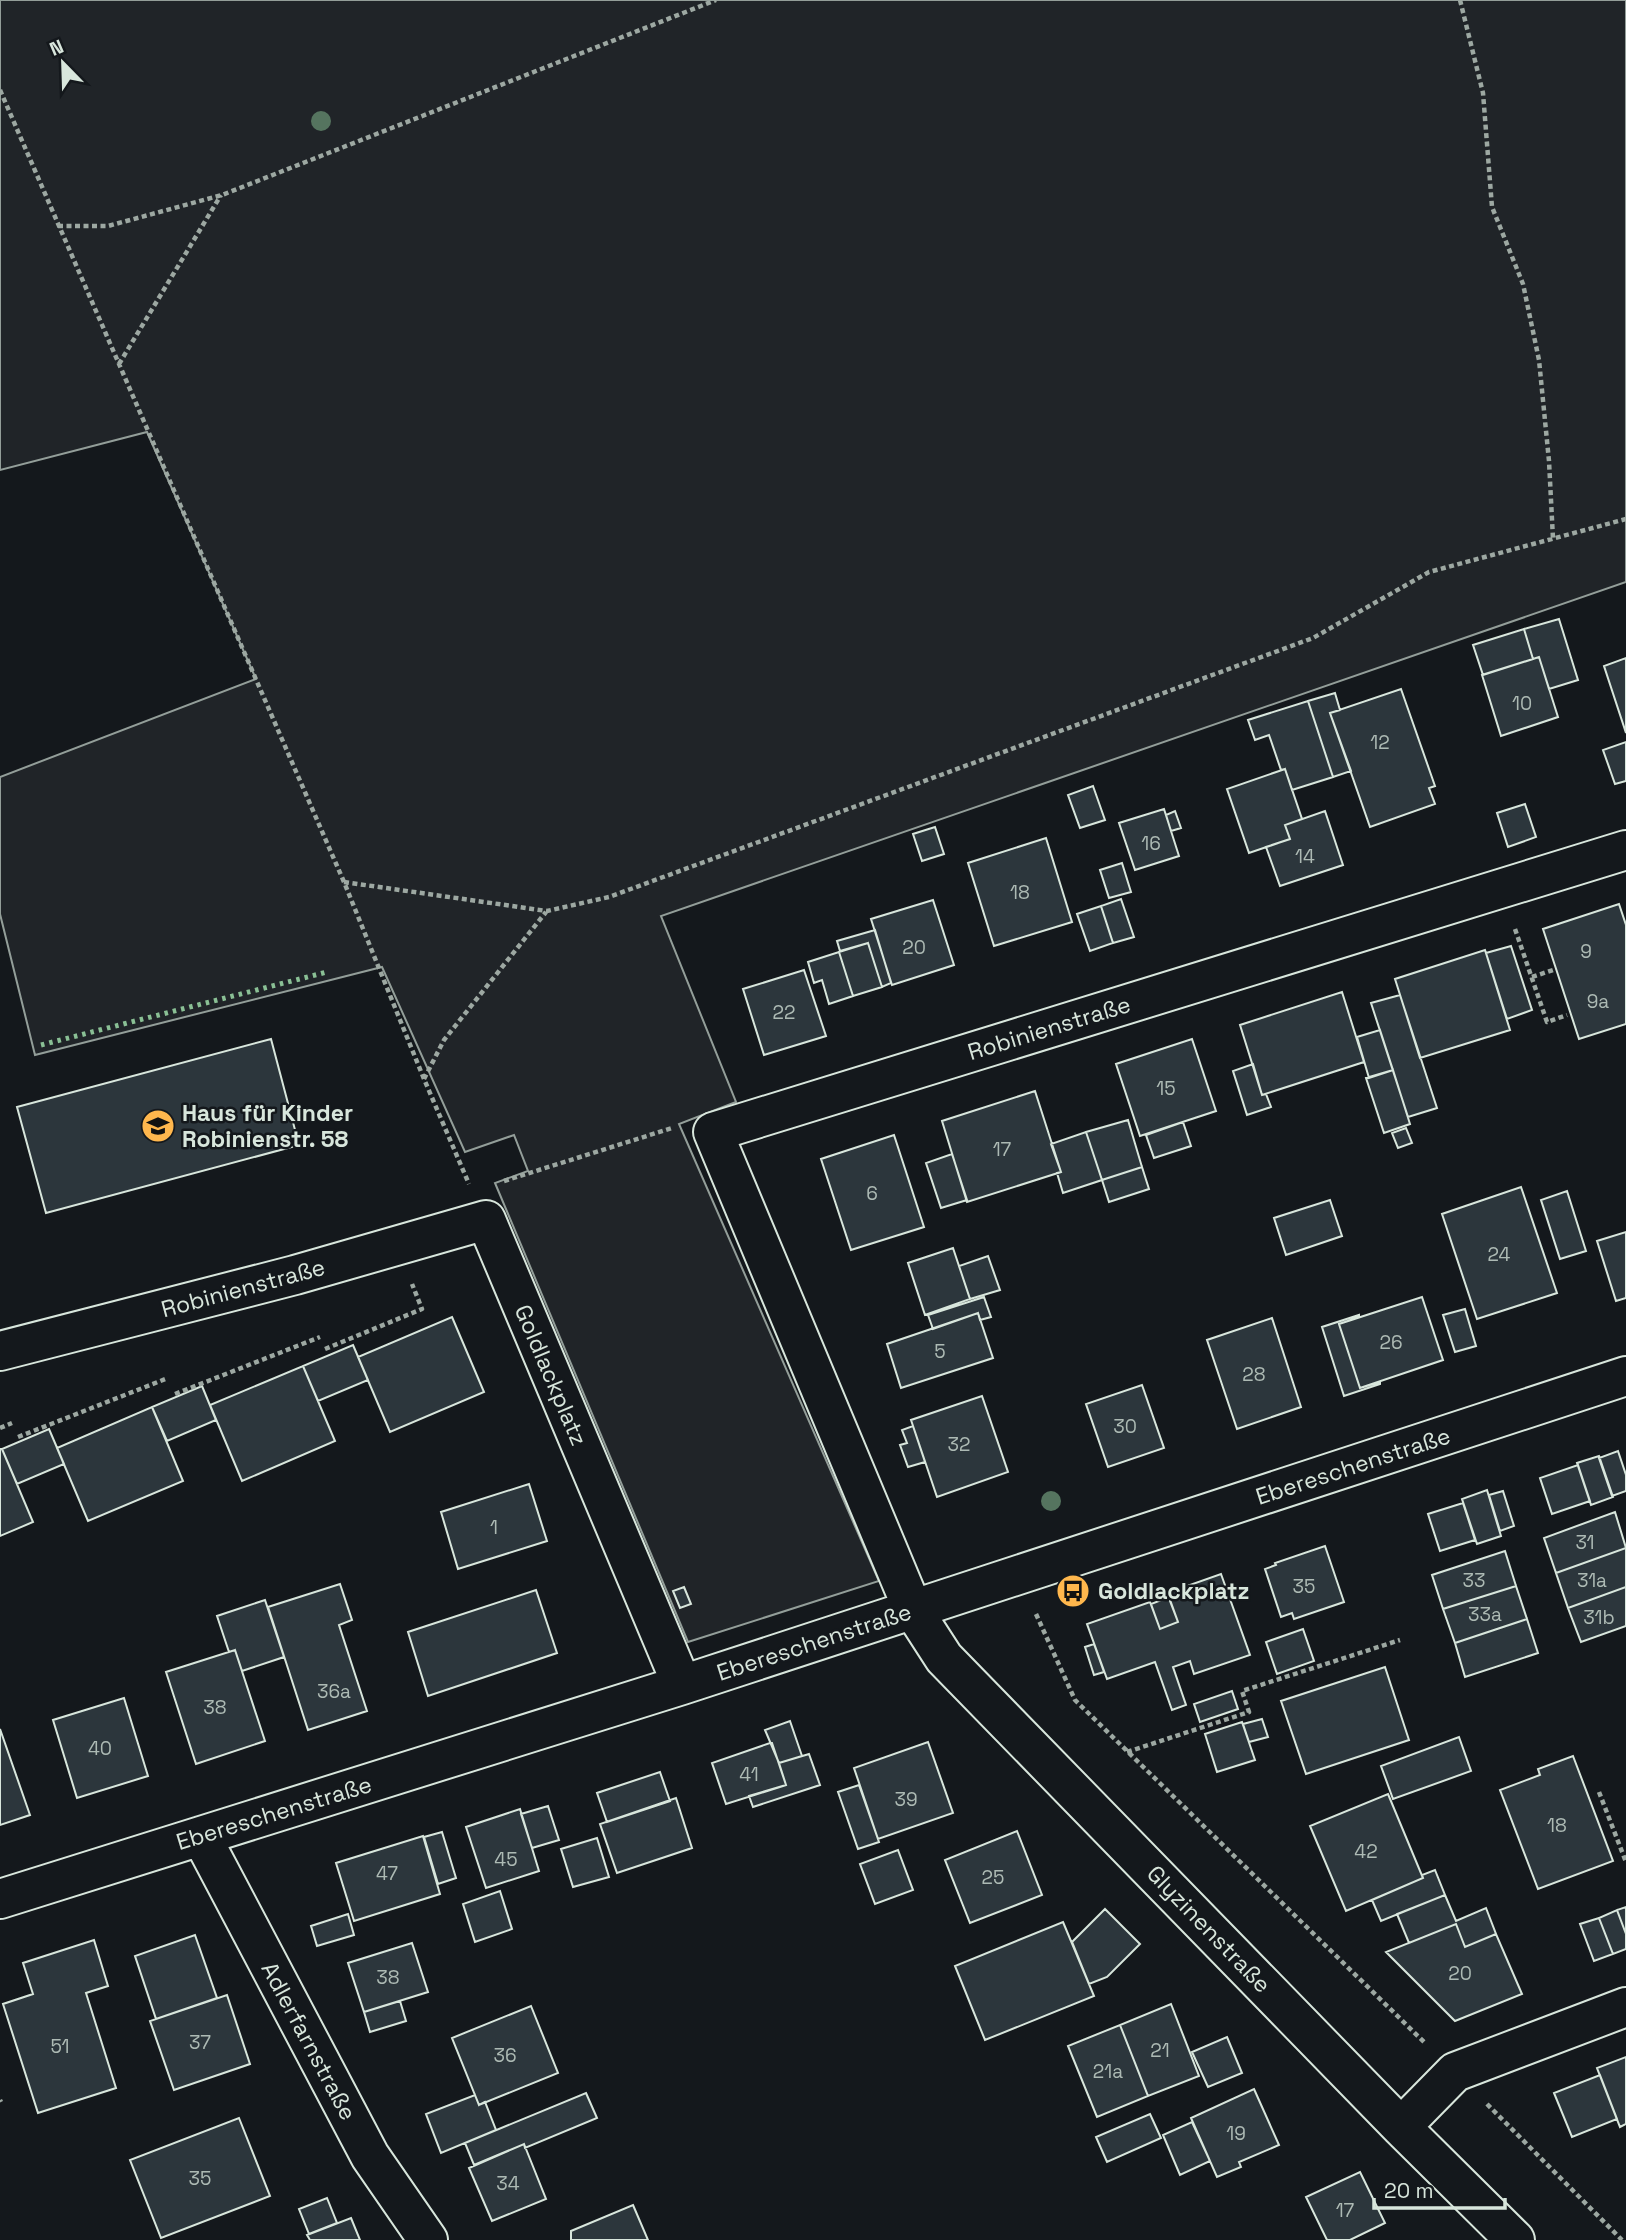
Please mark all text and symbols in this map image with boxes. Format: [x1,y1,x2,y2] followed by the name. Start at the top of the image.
[28,28,98,98] north arrow
[46,34,67,62] text: N
[1512,691,1532,716] house number: 10
[1370,730,1390,755] house number: 12
[1141,831,1161,856] house number: 16
[1295,844,1315,869] house number: 14
[1010,880,1030,905] house number: 18
[902,935,926,960] house number: 20
[1580,939,1592,964] house number: 9
[964,989,1134,1067] street label: Robinienstraße
[1587,989,1609,1014] house number: 9a
[773,1000,795,1025] house number: 22
[1156,1076,1176,1101] house number: 15
[182,1098,353,1154] place label: Haus für Kinder Robinienstr. 58
[139,1107,177,1145] school or university icon: Haus für Kinder Robinienstr. 58
[993,1137,1012,1162] house number: 17
[866,1181,878,1206] house number: 6
[1488,1242,1511,1267] house number: 24
[158,1252,328,1324] street label: Robinienstraße
[508,1300,594,1450] street label: Goldlackplatz
[1379,1330,1403,1355] house number: 26
[934,1339,946,1364] house number: 5
[1242,1362,1266,1387] house number: 28
[1113,1414,1137,1439] house number: 30
[1252,1420,1454,1512] street label: Ebereschenstraße
[948,1432,970,1457] house number: 32
[490,1515,498,1540] house number: 1
[1575,1530,1595,1555] house number: 31
[1463,1568,1485,1593] house number: 33
[1577,1568,1607,1593] house number: 31a
[1054,1572,1092,1610] bus stop icon: Goldlackplatz
[1293,1574,1315,1599] house number: 35
[1098,1576,1249,1606] place label: Goldlackplatz
[713,1596,915,1688] street label: Ebereschenstraße
[1468,1602,1502,1627] house number: 33a
[1583,1605,1615,1630] house number: 31b
[317,1679,351,1704] house number: 36a
[203,1695,227,1720] house number: 38
[88,1736,112,1761] house number: 40
[739,1762,759,1787] house number: 41
[173,1769,375,1857] street label: Ebereschenstraße
[894,1787,918,1812] house number: 39
[1547,1813,1567,1838] house number: 18
[1354,1839,1378,1864] house number: 42
[494,1847,518,1872] house number: 45
[1140,1859,1278,1999] street label: Glyzinenstraße
[376,1861,398,1886] house number: 47
[982,1865,1004,1890] house number: 25
[255,1957,363,2125] street label: Adlerfarnstraße
[1448,1961,1472,1986] house number: 20
[376,1965,400,1990] house number: 38
[189,2030,211,2055] house number: 37
[50,2034,70,2059] house number: 51
[1150,2038,1170,2063] house number: 21
[493,2043,517,2068] house number: 36
[1093,2059,1123,2084] house number: 21a
[1226,2121,1246,2146] house number: 19
[189,2166,211,2191] house number: 35
[1374,2166,1505,2210] scale bar
[496,2171,520,2196] house number: 34
[1384,2177,1434,2204] text: 20 m
[1336,2198,1355,2223] house number: 17

